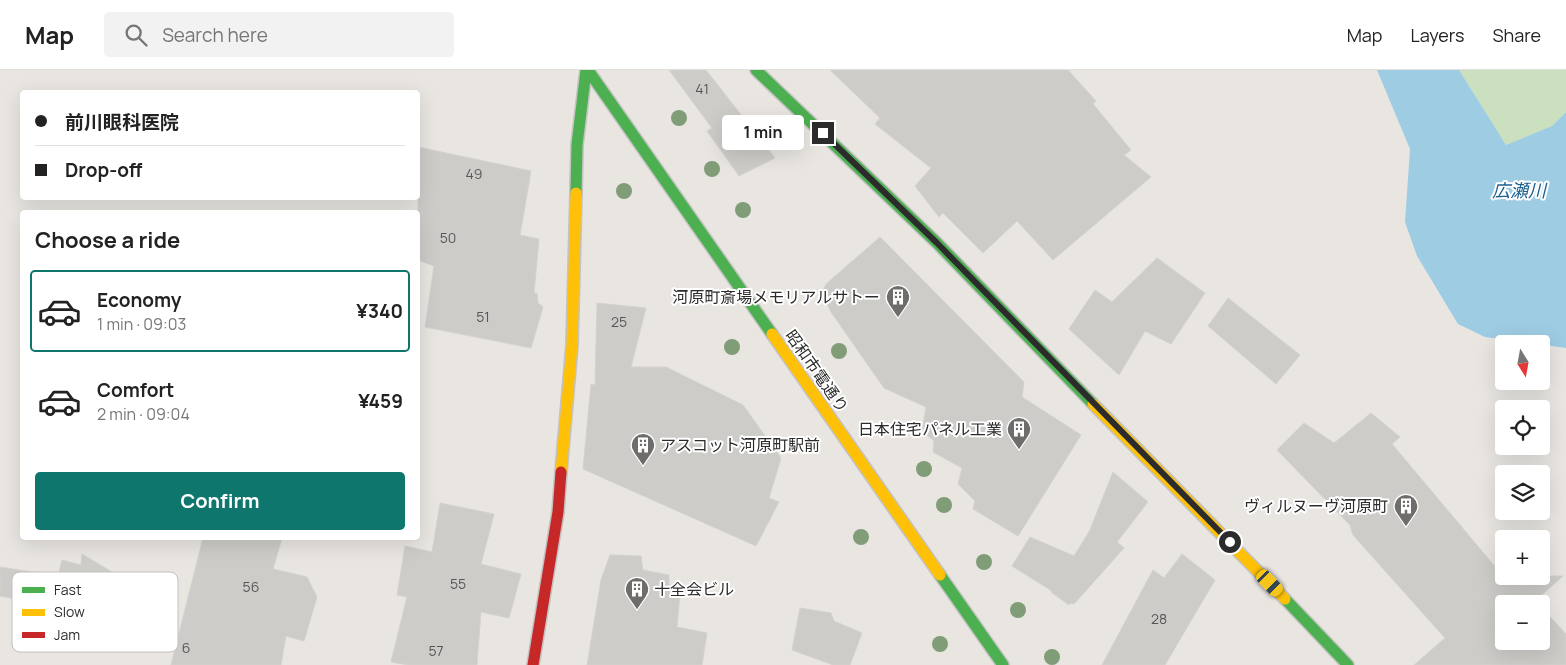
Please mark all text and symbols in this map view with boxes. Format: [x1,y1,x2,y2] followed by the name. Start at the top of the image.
[104,12,454,57] search box
[25,18,74,51] text: Map
[122,21,150,49] icon: search
[162,22,268,48] text: Search here
[1347,23,1382,47] text: Map
[1410,23,1464,47] text: Layers
[1492,23,1541,47] text: Share
[695,79,709,98] house number: 41
[65,109,179,135] text: 前川眼科医院
[723,116,806,150] callout: 1 min
[743,121,783,143] text: 1 min
[812,122,834,144] route end
[65,157,142,183] text: Drop-off
[466,164,482,183] house number: 49
[1492,178,1548,202] water label: 広瀬川
[35,225,180,255] text: Choose a ride
[440,228,456,247] house number: 50
[885,284,911,318] building icon: 河原町斎場メモリアルサトー
[672,286,880,308] place label: 河原町斎場メモリアルサトー
[97,287,181,313] text: Economy
[37,289,82,334] icon: car
[356,298,403,324] text: ¥340
[476,307,490,326] house number: 51
[611,312,627,331] house number: 25
[97,313,186,335] text: 1 min · 09:03
[780,325,854,417] street label: 昭和市電通り
[1495,335,1550,390] north arrow
[1495,335,1550,650] map controls
[97,377,174,403] text: Comfort
[37,379,82,424] icon: car
[358,388,403,414] text: ¥459
[1495,400,1550,455] button: locate
[97,403,190,425] text: 2 min · 09:04
[1006,416,1032,450] building icon: 日本住宅パネル工業
[858,418,1002,440] place label: 日本住宅パネル工業
[630,432,656,466] building icon: アスコット河原町駅前
[660,434,820,456] place label: アスコット河原町駅前
[1495,465,1550,520] button: layers
[35,472,405,530] button: Confirm
[1393,493,1419,527] building icon: ヴィルヌーヴ河原町
[1244,495,1388,517] place label: ヴィルヌーヴ河原町
[1495,530,1550,585] button: +
[1219,531,1241,553] route start
[1254,567,1285,599] car
[12,572,178,652] legend
[450,574,466,593] house number: 55
[624,576,650,610] building icon: 十全会ビル
[243,577,259,596] house number: 56
[654,578,734,600] place label: 十全会ビル
[54,580,82,599] text: Fast
[1495,595,1550,650] button: −
[54,602,85,621] text: Slow
[1151,609,1167,628] house number: 28
[54,625,80,644] text: Jam
[182,638,190,657] house number: 6
[428,641,444,660] house number: 57

